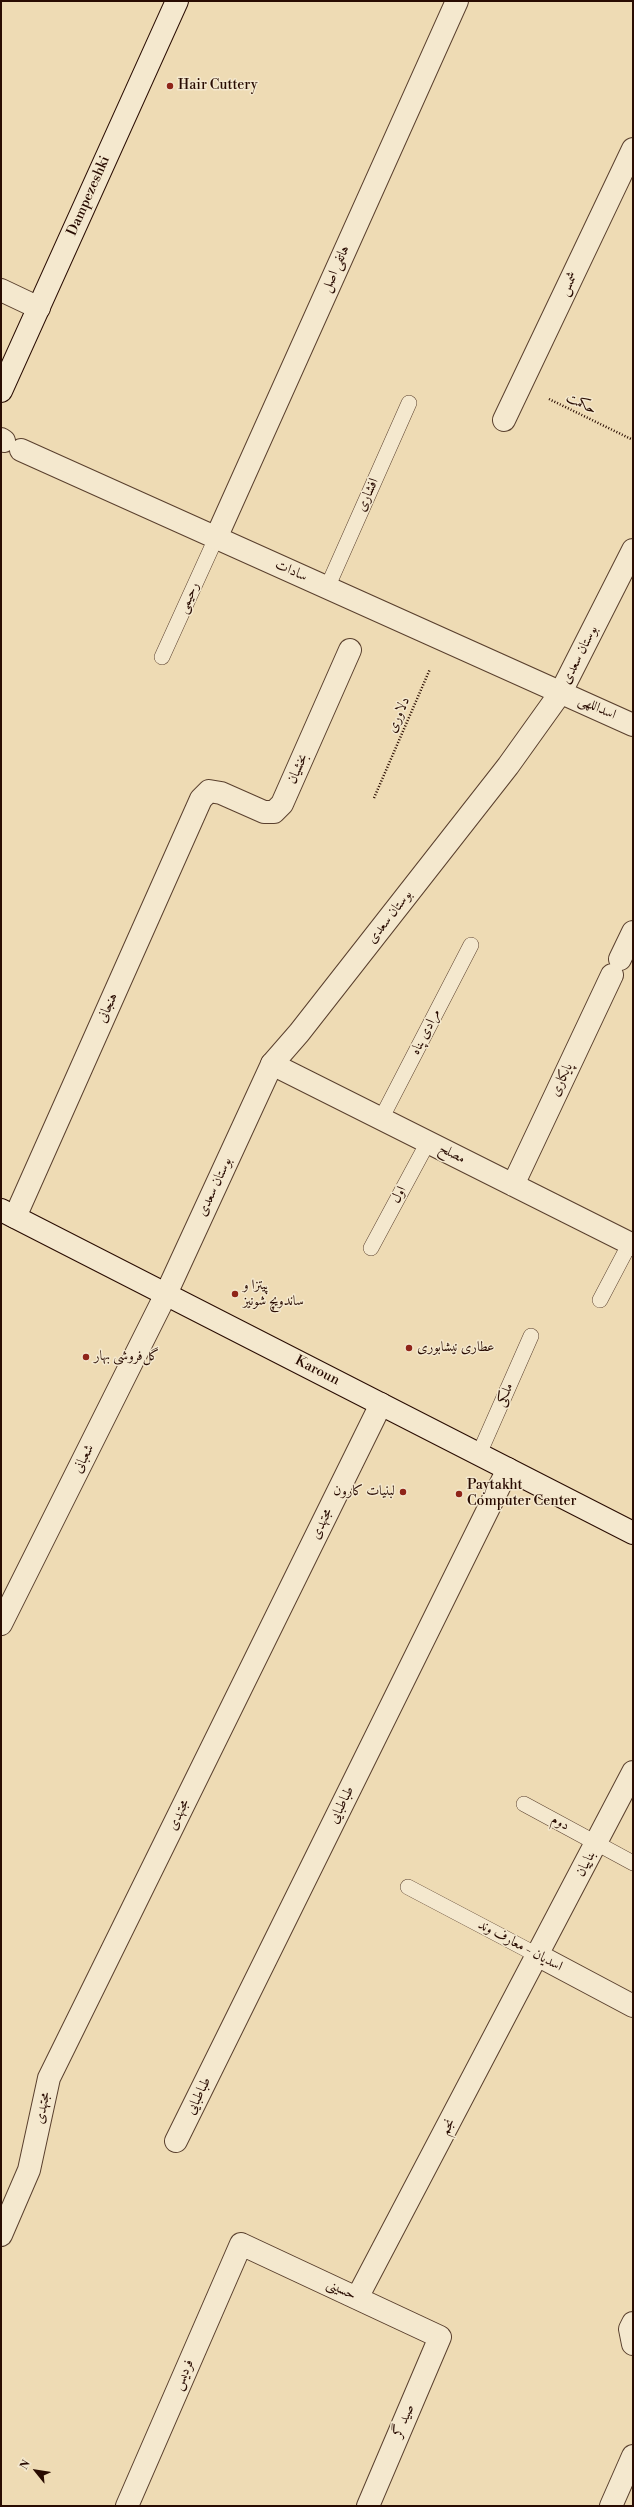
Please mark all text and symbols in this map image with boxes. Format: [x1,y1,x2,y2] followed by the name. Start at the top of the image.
[178,78,258,94] place label: Hair Cuttery
[165,81,175,91] marker: Hair Cuttery
[64,154,114,238] street label: Dampezeshki
[318,243,354,295] street label: هاتفی اصل
[556,269,582,299] street label: شمس
[563,389,599,419] street label: حکمت
[353,476,383,514] street label: افشاری
[272,557,310,585] street label: سادات
[175,580,203,616] street label: رحیمی
[558,623,602,687] street label: بوستان سعدی
[576,692,618,724] street label: اسداللهی
[384,695,414,735] street label: دلاوری
[284,751,312,787] street label: بخشیان
[364,887,416,947] street label: بوستان سعدی
[94,991,122,1025] street label: هنجانی
[407,1006,445,1058] street label: مرادی پناه
[547,1061,577,1099] street label: پایکاری
[436,1140,468,1168] street label: مصلح
[194,1155,236,1219] street label: بوستان سعدی
[388,1184,410,1206] street label: اول
[243,1278,304,1310] place label: پیتزا و ساندویچ شونیز
[230,1289,240,1299] marker: پیتزا و ساندویچ شونیز
[417,1340,495,1356] place label: عطاری نیشابوری
[404,1343,414,1353] marker: عطاری نیشابوری
[94,1349,159,1365] place label: گل‌فروشی بهار
[81,1352,91,1362] marker: گل‌فروشی بهار
[292,1353,342,1389] street label: Karoun
[492,1381,518,1409] street label: ملکی
[70,1442,98,1476] street label: شعبانی
[467,1478,577,1510] place label: Paytakht Computer Center
[333,1484,395,1500] place label: لبنیات کارون
[398,1487,408,1497] marker: لبنیات کارون
[454,1489,464,1499] marker: Paytakht Computer Center
[307,1506,337,1542] street label: مجتهدی
[326,1784,358,1826] street label: طباطبایی
[164,1797,194,1833] street label: مجتهدی
[548,1811,572,1835] street label: دوم
[572,1848,600,1880] street label: بناییان
[475,1917,565,1975] street label: اسدیان - معارف وند
[183,2075,215,2117] street label: طباطبایی
[31,2091,55,2125] street label: مجتهدی
[437,2116,459,2138] street label: نجم
[324,2276,358,2304] street label: حسینی
[170,2357,198,2393] street label: فردیس
[390,2402,418,2440] street label: صید گر
[16,2451,56,2491] north arrow
[17,2458,34,2472] text: N

